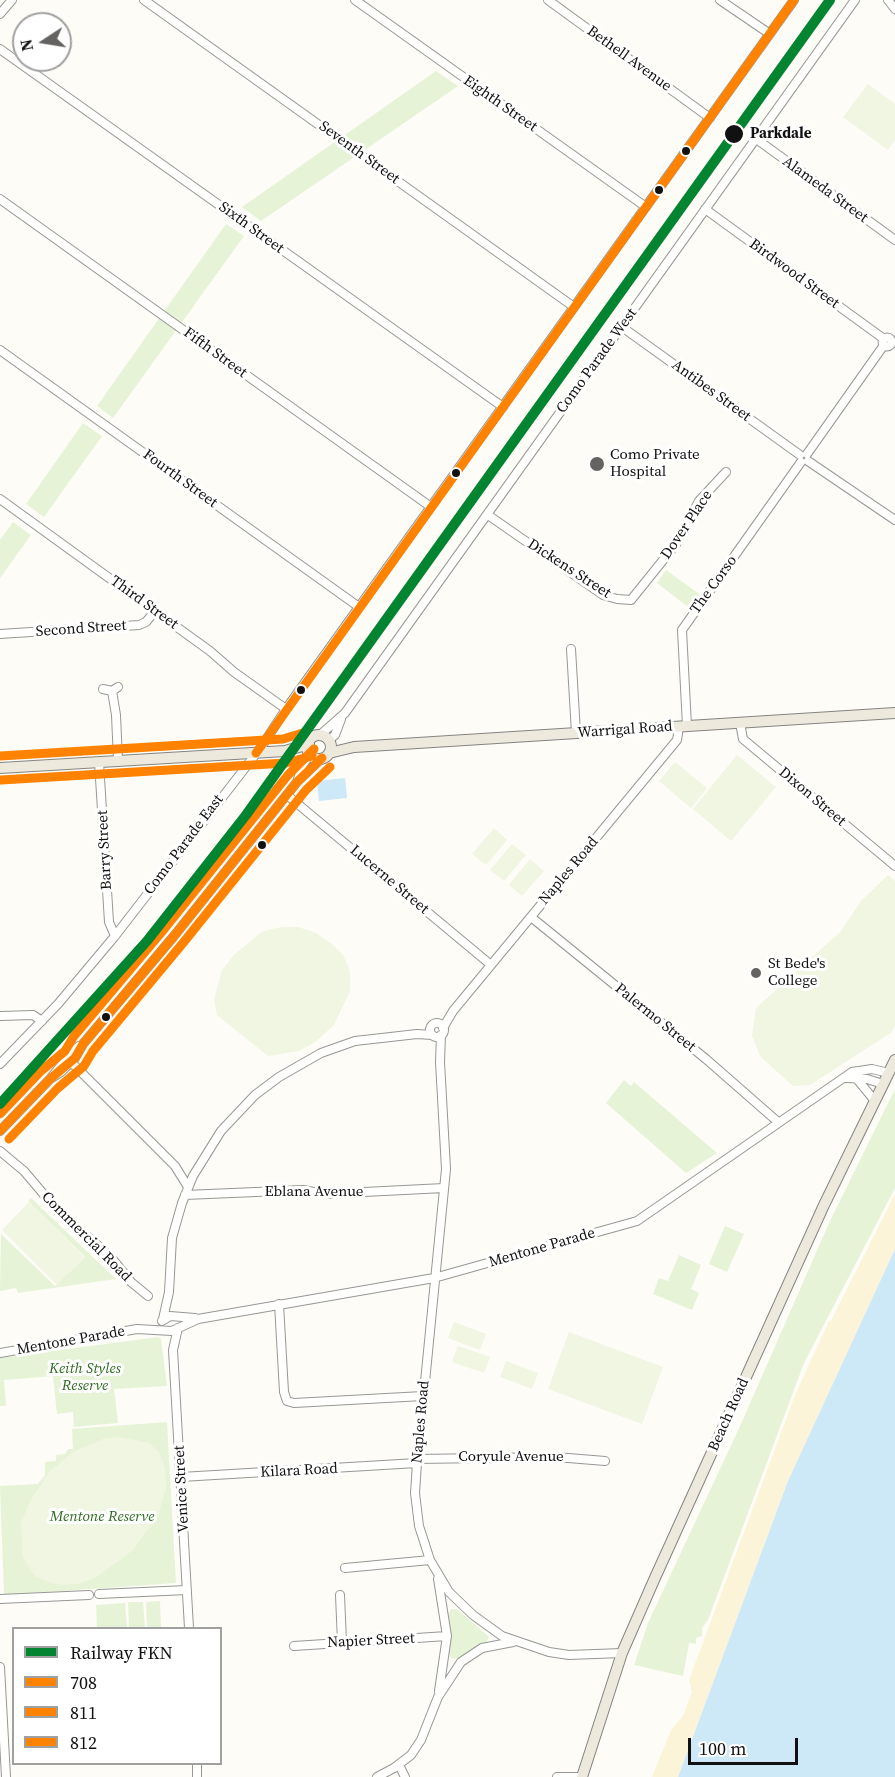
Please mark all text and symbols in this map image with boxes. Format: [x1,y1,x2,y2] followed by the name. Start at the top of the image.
[12,12,72,72] north arrow
[583,22,675,96] street label: Bethell Avenue
[14,37,38,53] text: N
[460,72,540,136] street label: Eighth Street
[315,118,403,188] street label: Seventh Street
[723,123,745,145] marker: Parkdale
[750,125,812,143] place label: Parkdale
[680,145,692,157] unlabelled marker
[779,153,871,227] street label: Alameda Street
[653,184,665,196] unlabelled marker
[215,198,287,258] street label: Sixth Street
[745,235,843,313] street label: Birdwood Street
[553,305,641,417] street label: Como Parade West
[180,324,250,382] street label: Fifth Street
[668,356,754,426] street label: Antibes Street
[139,446,221,512] street label: Fourth Street
[610,446,700,481] place label: Como Private Hospital
[588,455,606,473] marker: Como Private Hospital
[450,467,462,479] unlabelled marker
[657,487,717,563] street label: Dover Place
[524,535,614,603] street label: Dickens Street
[687,552,741,618] street label: The Corso
[107,572,181,634] street label: Third Street
[35,617,127,641] street label: Second Street
[295,684,307,696] unlabelled marker
[577,718,673,742] street label: Warrigal Road
[775,764,849,830] street label: Dixon Street
[140,791,228,899] street label: Como Parade East
[94,810,116,890] street label: Barry Street
[535,833,603,909] street label: Naples Road
[256,839,268,851] unlabelled marker
[346,842,432,918] street label: Lucerne Street
[768,955,826,990] place label: St Bede's College
[749,966,763,980] marker: St Bede's College
[611,980,699,1056] street label: Palermo Street
[100,1011,112,1023] unlabelled marker
[265,1183,363,1201] street label: Eblana Avenue
[37,1188,135,1286] street label: Commercial Road
[487,1224,597,1272] street label: Mentone Parade
[15,1323,127,1359] street label: Mentone Parade
[49,1360,121,1395] park label: Keith Styles Reserve
[705,1376,753,1454] street label: Beach Road
[408,1380,434,1464] street label: Naples Road
[171,1445,193,1533] street label: Venice Street
[458,1448,564,1466] street label: Coryule Avenue
[260,1460,338,1482] street label: Kilara Road
[50,1508,154,1526] park label: Mentone Reserve
[12,1627,222,1765] legend
[327,1630,415,1652] street label: Napier Street
[70,1640,173,1665] text: Railway FKN
[70,1670,97,1695] text: 708
[70,1700,97,1725] text: 811
[691,1726,800,1764] scale bar
[70,1730,97,1755] text: 812
[699,1736,746,1761] text: 100 m

